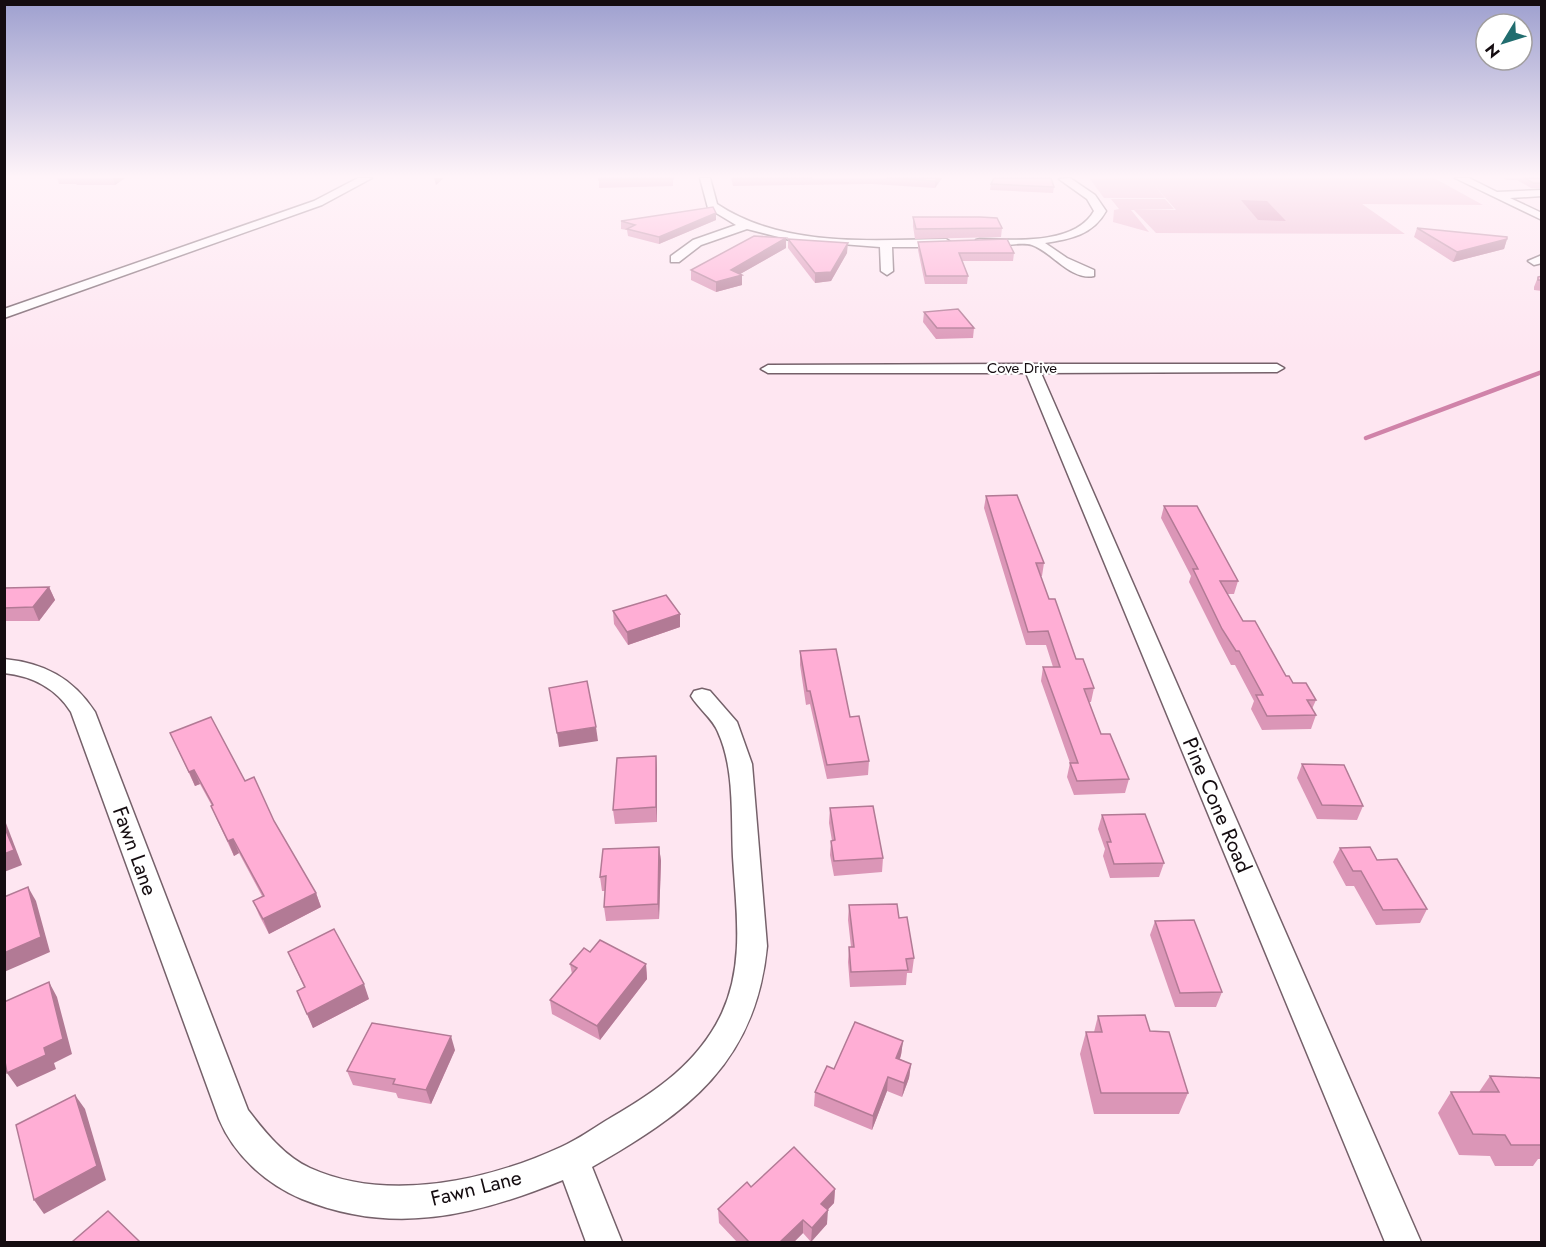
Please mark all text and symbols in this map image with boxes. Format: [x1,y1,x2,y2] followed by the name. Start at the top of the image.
[1474,12,1534,72] north arrow
[1480,39,1506,63] text: N
[987,357,1057,379] street label: Cove Drive
[1175,733,1259,877] street label: Pine Cone Road
[105,802,165,900] street label: Fawn Lane
[427,1162,525,1214] street label: Fawn Lane

